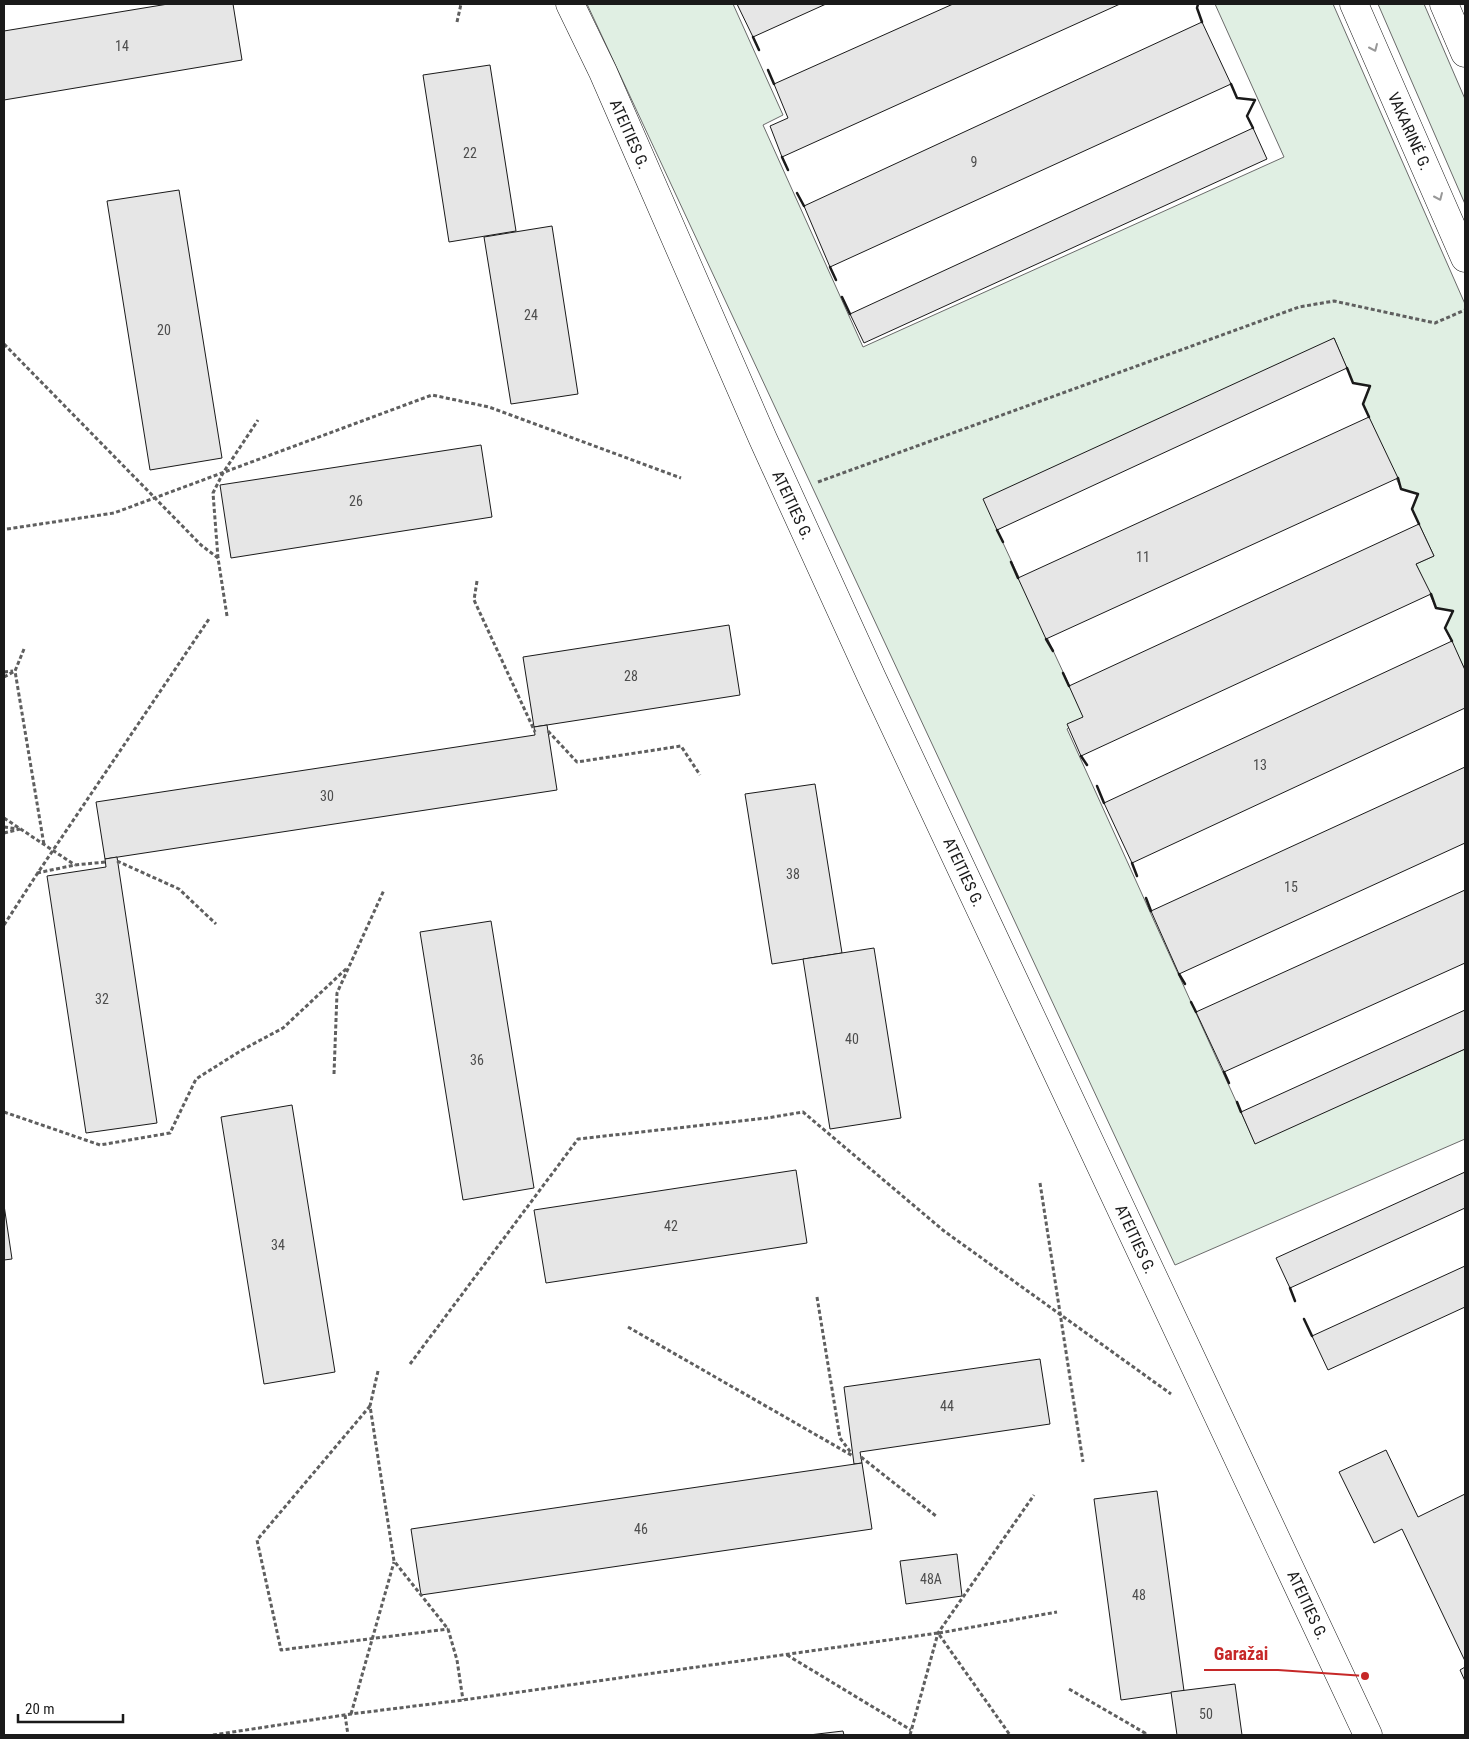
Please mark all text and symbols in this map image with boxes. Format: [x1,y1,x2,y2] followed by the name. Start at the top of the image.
[115,38,129,54] house number: 14
[1367,43,1378,52] one-way arrow
[1384,89,1435,173] street label: VAKARINĖ G.
[606,96,653,172] street label: ATEITIES G.
[463,145,477,161] house number: 22
[971,154,977,170] house number: 9
[1432,192,1443,201] one-way arrow
[524,307,538,323] house number: 24
[157,322,171,338] house number: 20
[768,468,817,543] street label: ATEITIES G.
[349,493,363,509] house number: 26
[1136,549,1150,565] house number: 11
[624,668,638,684] house number: 28
[1253,757,1267,773] house number: 13
[320,788,334,804] house number: 30
[939,835,988,910] street label: ATEITIES G.
[786,866,800,882] house number: 38
[1284,879,1298,895] house number: 15
[95,991,109,1007] house number: 32
[845,1031,859,1047] house number: 40
[470,1052,484,1068] house number: 36
[1111,1202,1160,1277] street label: ATEITIES G.
[664,1218,678,1234] house number: 42
[271,1237,285,1253] house number: 34
[940,1398,954,1414] house number: 44
[634,1521,648,1537] house number: 46
[1283,1568,1332,1643] street label: ATEITIES G.
[920,1571,942,1587] house number: 48A
[1132,1587,1146,1603] house number: 48
[1204,1637,1278,1670] callout: Garažai
[1214,1643,1268,1664] text: Garažai
[18,1692,122,1724] scale bar
[25,1700,55,1718] text: 20 m
[1199,1706,1213,1722] house number: 50

